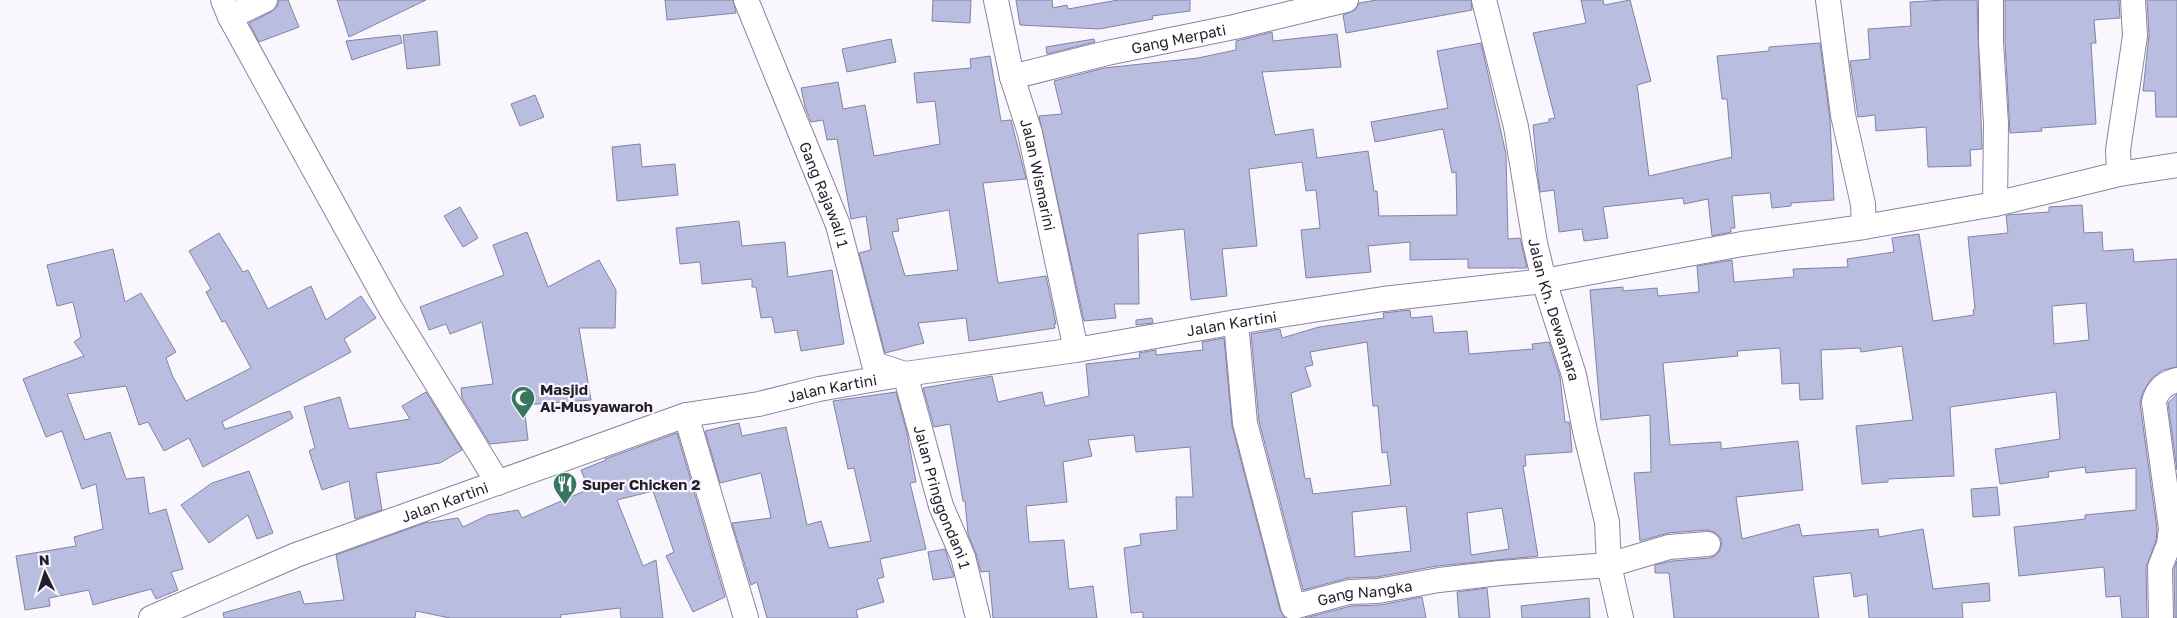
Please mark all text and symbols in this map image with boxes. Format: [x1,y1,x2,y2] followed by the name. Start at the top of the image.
[1130,20,1228,57] street label: Gang Merpati
[1017,116,1059,232] street label: Jalan Wismarini
[796,139,853,250] street label: Gang Rajawali 1
[1525,237,1584,382] street label: Jalan Kh. Dewantara
[1185,307,1278,340] street label: Jalan Kartini
[785,370,878,406] street label: Jalan Kartini
[540,380,653,415] place label: Masjid Al-Musyawaroh
[510,385,536,419] mosque icon: Masjid Al-Musyawaroh
[910,423,975,571] street label: Jalan Pringgondani 1
[552,471,578,505] restaurant icon: Super Chicken 2
[582,475,700,493] place label: Super Chicken 2
[399,478,491,526] street label: Jalan Kartini
[20,548,70,598] north arrow
[38,551,50,568] text: N
[1315,576,1414,609] street label: Gang Nangka

